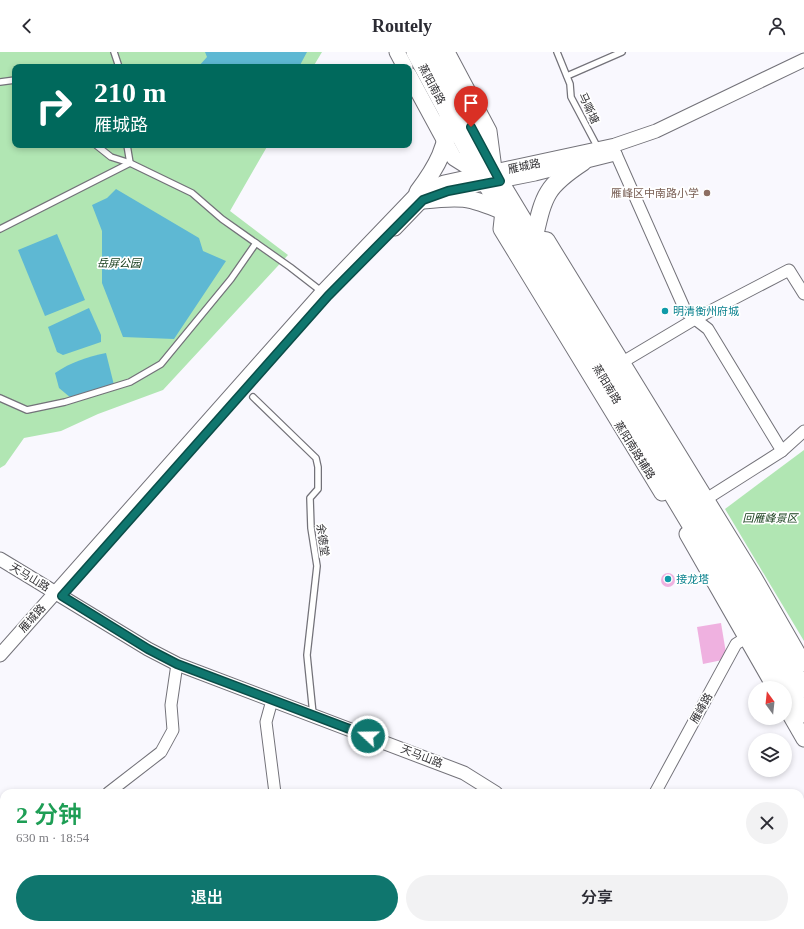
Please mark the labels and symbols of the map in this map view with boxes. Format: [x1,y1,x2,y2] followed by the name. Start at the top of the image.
[416,62,448,106] street label: 蒸阳南路
[454,86,488,127] pin
[577,91,601,125] street label: 马嘶塘
[507,157,541,175] street label: 雁城路
[611,187,699,199] place label: 雁峰区中南路小学
[702,188,712,198] marker: 雁峰区中南路小学
[97,257,143,269] park label: 岳屏公园
[673,305,739,317] place label: 明清衡州府城
[660,306,670,316] marker: 明清衡州府城
[591,362,623,406] street label: 蒸阳南路
[612,419,658,481] street label: 蒸阳南路辅路
[743,512,799,524] park label: 回雁峰景区
[315,523,331,557] street label: 余德堂
[8,561,52,593] street label: 天马山路
[676,573,709,585] place label: 接龙塔
[663,574,673,584] marker: 接龙塔
[17,602,47,634] street label: 雁城路
[748,681,792,725] north arrow
[688,691,714,725] street label: 雁峰路
[347,715,389,757] position arrow
[399,743,445,769] street label: 天马山路

